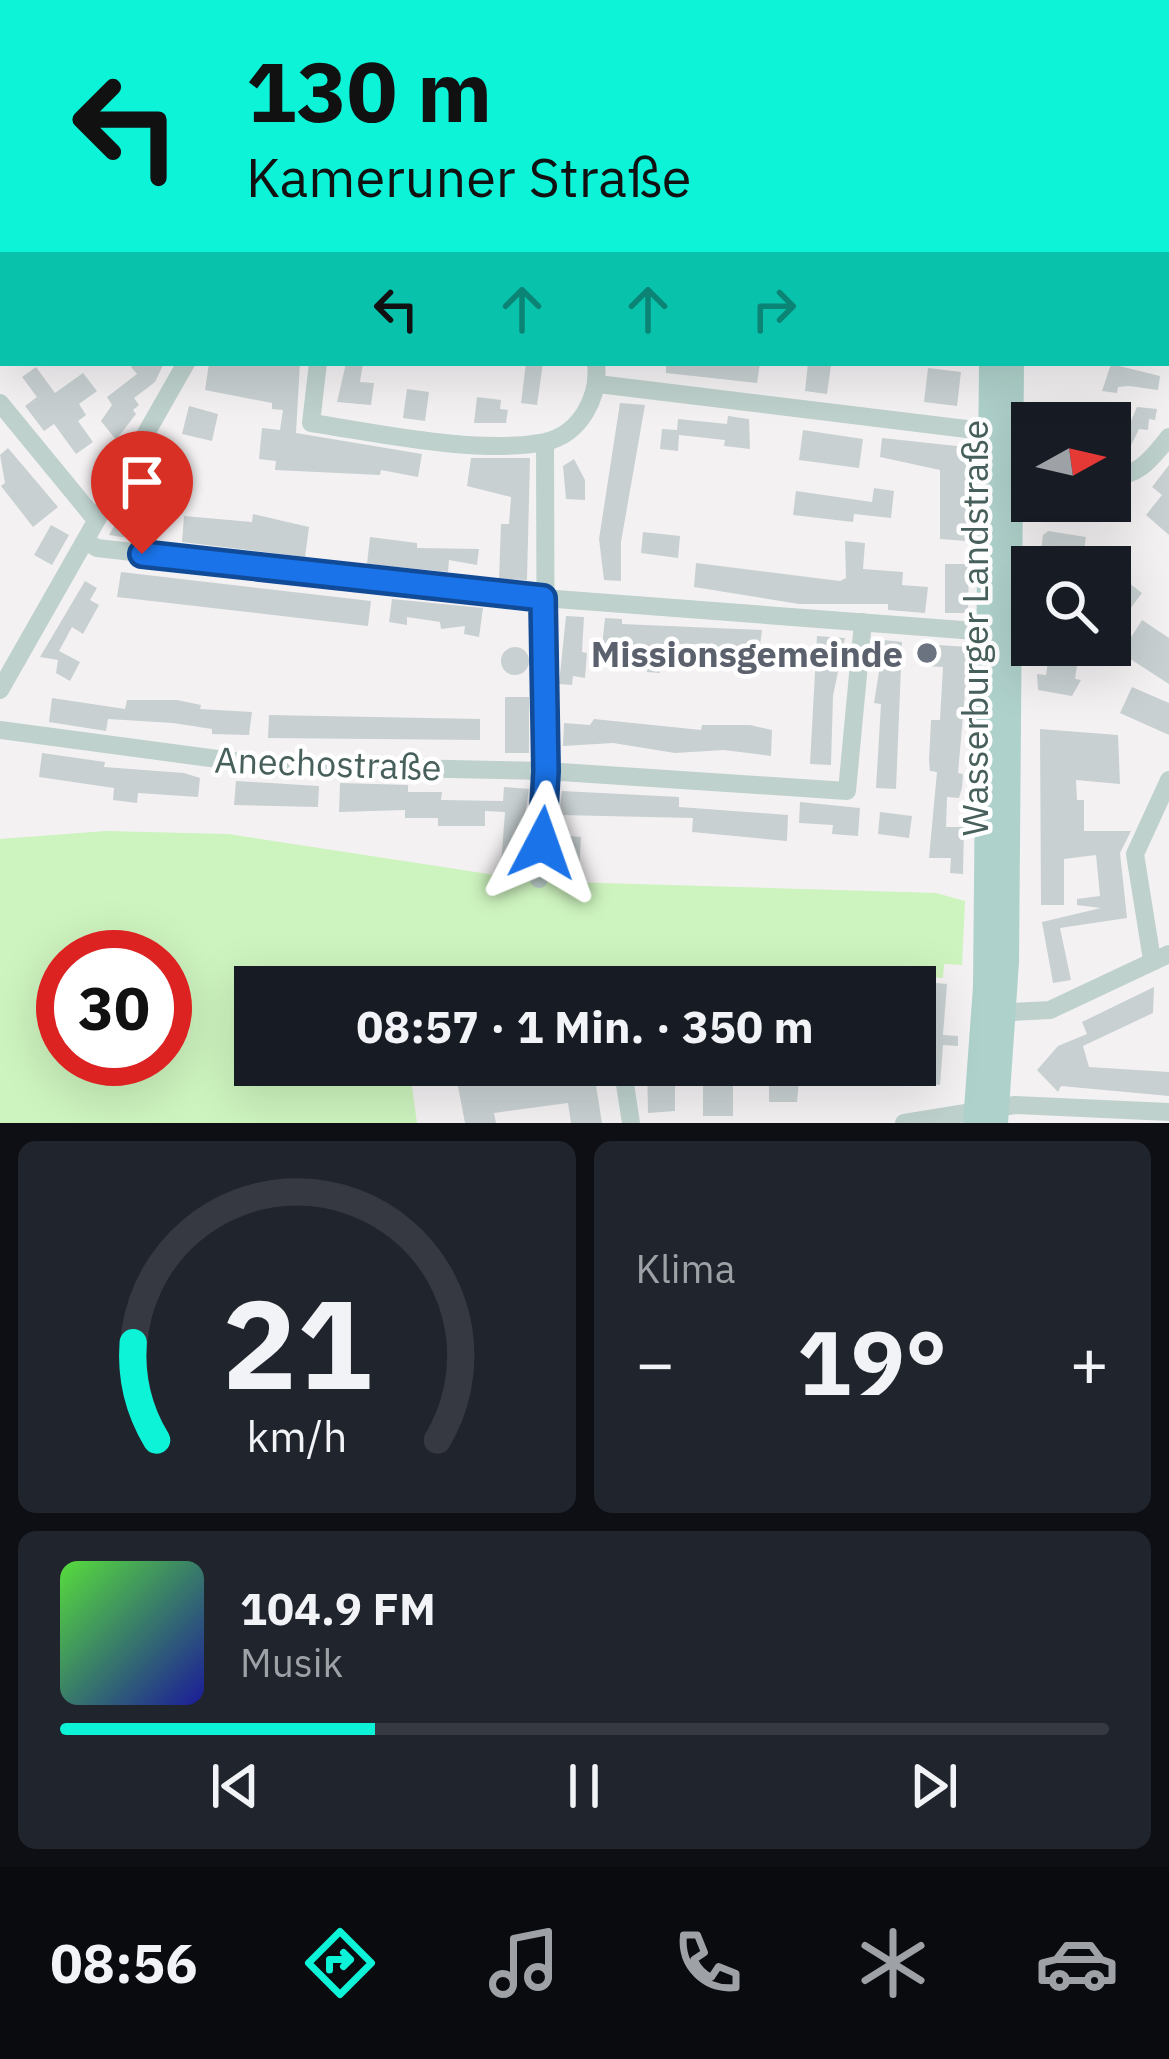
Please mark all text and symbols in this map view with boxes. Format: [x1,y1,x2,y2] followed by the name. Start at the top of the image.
[246,36,492,145] text: 130 m
[48,48,204,204] icon: left
[246,142,691,212] text: Kameruner Straße
[363,276,429,342] icon: left
[489,276,555,342] icon: ahead
[615,276,681,342] icon: ahead
[741,276,807,342] icon: right
[1011,402,1131,522] north arrow
[1011,402,1131,666] map controls
[951,420,998,836] street label: Wasserburger Landstraße
[91,431,193,554] pin
[109,449,175,515] icon: arrive
[1011,546,1131,666] button: search
[591,630,903,677] place label: Missionsgemeinde
[914,640,940,666] marker: Missionsgemeinde
[214,736,442,790] street label: Anechostraße
[479,780,605,906] position arrow
[36,930,192,1086] speed limit sign: 30
[356,997,814,1055] text: 08:57 · 1 Min. · 350 m
[636,1243,735,1294] text: Klima
[222,1261,372,1423] text: 21
[797,1303,947,1420] text: 19°
[636,1319,675,1405] text: −
[1069,1319,1109,1405] text: +
[246,1408,347,1464] text: km/h
[240,1579,436,1637] text: 104.9 FM
[240,1637,343,1688] text: Musik
[202,1753,268,1819] icon: previous
[551,1753,617,1819] icon: pause
[901,1753,967,1819] icon: next
[298,1921,382,2005] icon: directions
[482,1921,566,2005] icon: music
[666,1921,750,2005] icon: phone
[851,1921,935,2005] icon: climate
[1035,1921,1119,2005] icon: car
[50,1928,198,1998] text: 08:56

